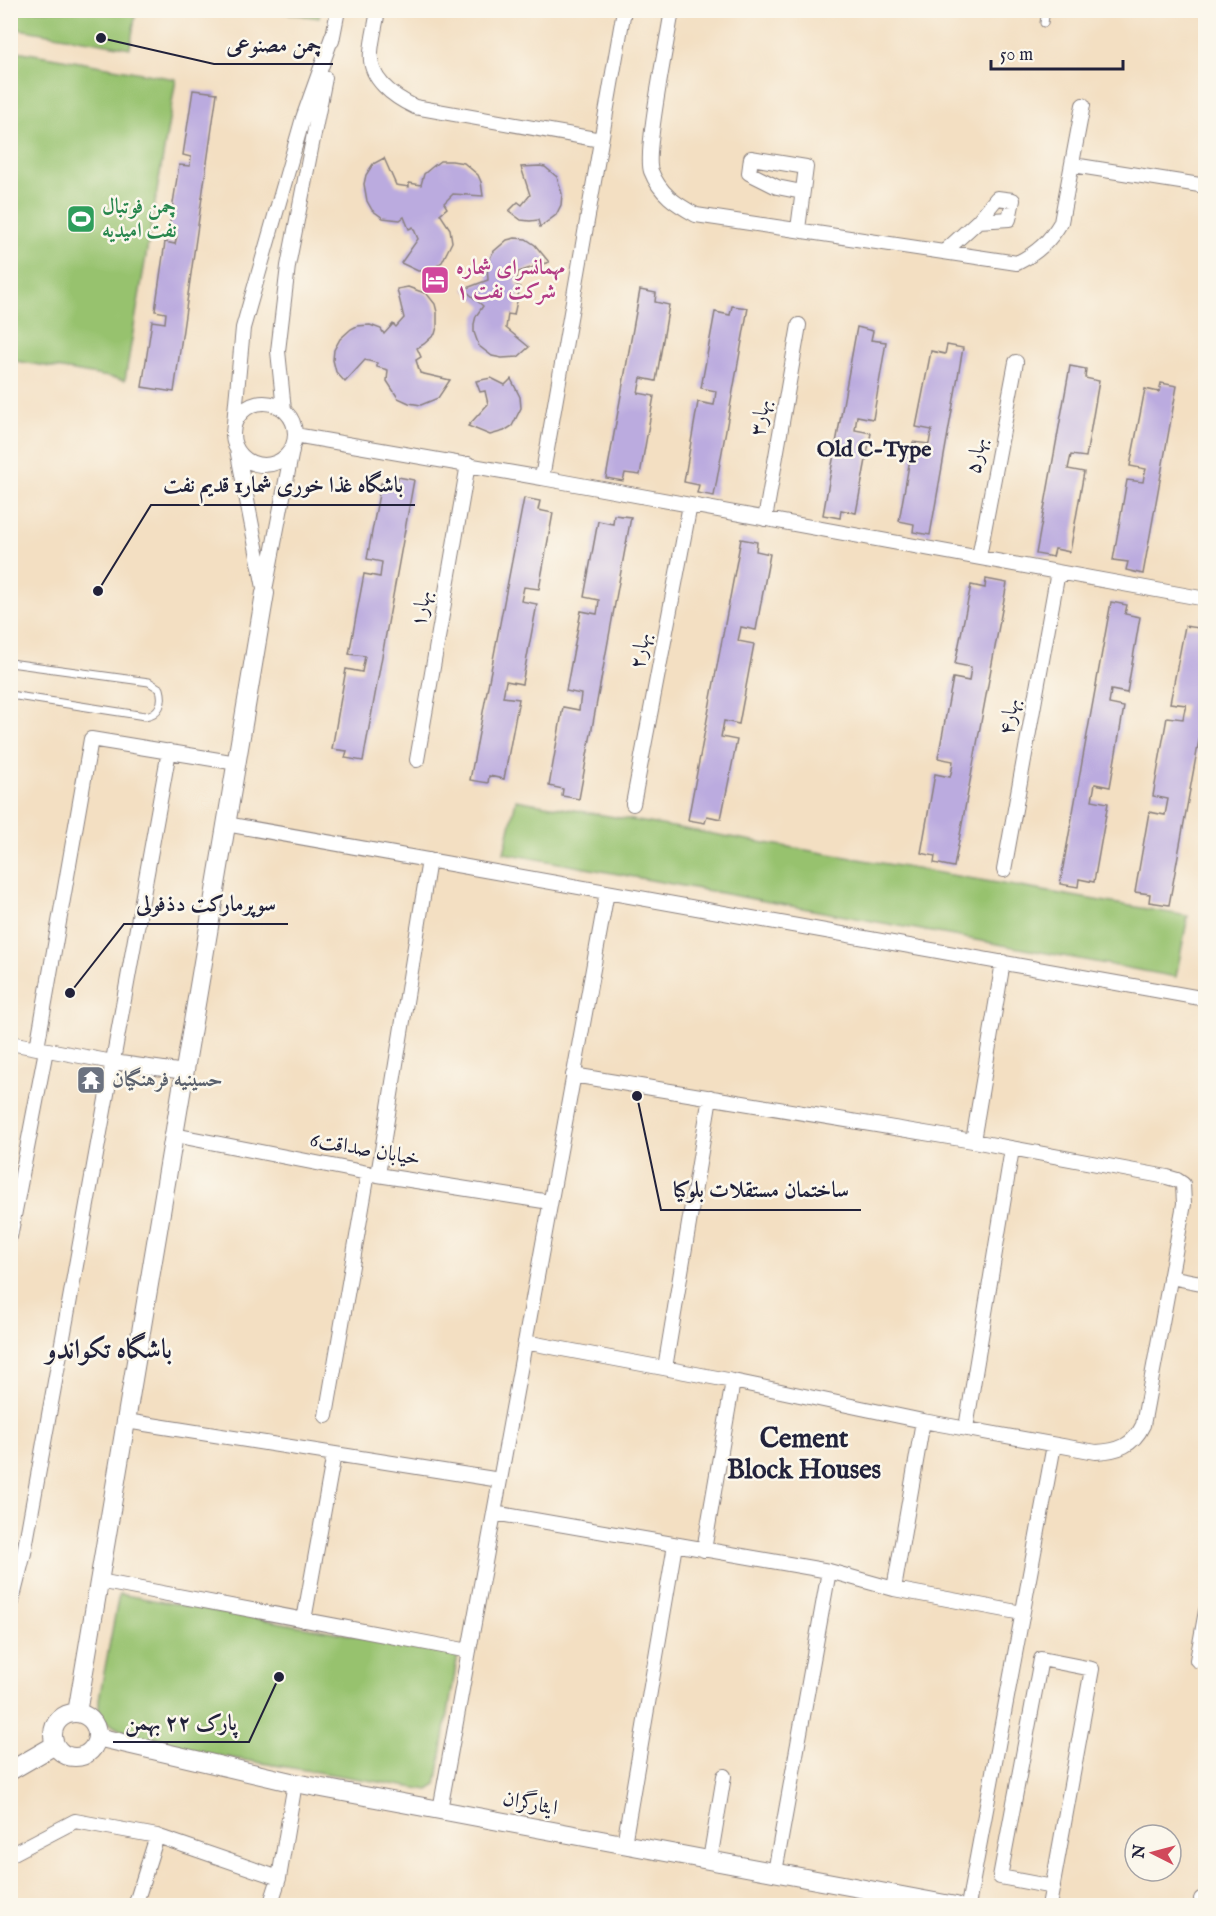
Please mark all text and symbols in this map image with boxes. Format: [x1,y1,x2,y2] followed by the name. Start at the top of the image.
[214,24,333,64] callout: چمن مصنوعی
[225,32,322,60] text: چمن مصنوعی
[991,33,1123,71] scale bar
[1000,44,1033,67] text: 50 m
[102,194,177,245] place label: چمن فوتبال نفت امیدیه
[65,203,97,235] sports icon: چمن فوتبال نفت امیدیه
[456,255,565,306] place label: مهمانسرای شماره ۱ شرکت نفت
[419,264,451,296] hotel icon: مهمانسرای شماره ۱ شرکت نفت
[745,398,777,438] street label: بهار۳
[960,435,994,477] street label: بهار۵
[817,436,931,464] district label: Old C-Type
[151,465,415,505] callout: باشگاه غذا خوری شمار1 قدیم نفت
[163,470,403,504] text: باشگاه غذا خوری شمار1 قدیم نفت
[406,589,438,629] street label: بهار۱
[624,630,658,672] street label: بهار۲
[994,697,1026,737] street label: بهار۴
[124,884,288,924] callout: سوپرمارکت دذفولی
[135,891,276,919] text: سوپرمارکت دذفولی
[75,1064,107,1096] temple icon: حسینیه فرهنگیان
[112,1067,223,1094] place label: حسینیه فرهنگیان
[308,1127,422,1173] street label: خیابان صداقت6
[661,1170,861,1210] callout: ساختمان مستقلات بلوکیا
[673,1177,849,1205] text: ساختمان مستقلات بلوکیا
[43,1331,172,1368] district label: باشگاه تکواندو
[727,1423,881,1488] district label: Cement Block Houses
[113,1702,249,1742] callout: پارک ۲۲ بهمن
[125,1710,239,1739] text: پارک ۲۲ بهمن
[500,1783,560,1823] street label: ایثارگران
[1123,1823,1183,1883] north arrow
[1129,1844,1151,1861] text: N

